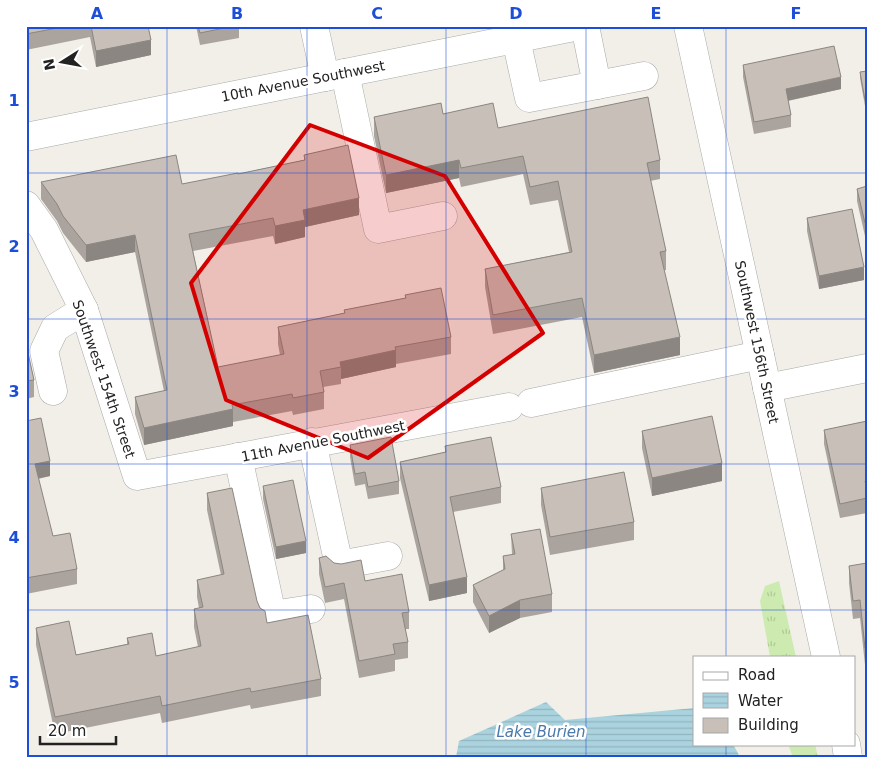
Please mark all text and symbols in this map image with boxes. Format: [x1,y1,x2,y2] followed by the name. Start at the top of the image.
[91,4,104,23] text: A
[231,4,243,23] text: B
[371,4,383,23] text: C
[509,4,523,23] text: D
[651,4,661,23] text: E
[791,4,801,23] text: F
[38,38,88,88] north arrow
[40,57,58,72] text: N
[220,57,387,105] street label: 10th Avenue Southwest
[8,91,20,110] text: 1
[8,237,20,256] text: 2
[732,259,782,425] street label: Southwest 156th Street
[69,298,139,461] street label: Southwest 154th Street
[8,382,20,401] text: 3
[240,417,407,465] street label: 11th Avenue Southwest
[8,528,20,547] text: 4
[693,656,856,746] legend
[738,666,776,684] text: Road
[8,673,20,692] text: 5
[738,692,783,710] text: Water
[40,713,116,745] scale bar
[738,716,799,734] text: Building
[48,722,86,740] text: 20 m
[496,723,586,741] water label: Lake Burien

